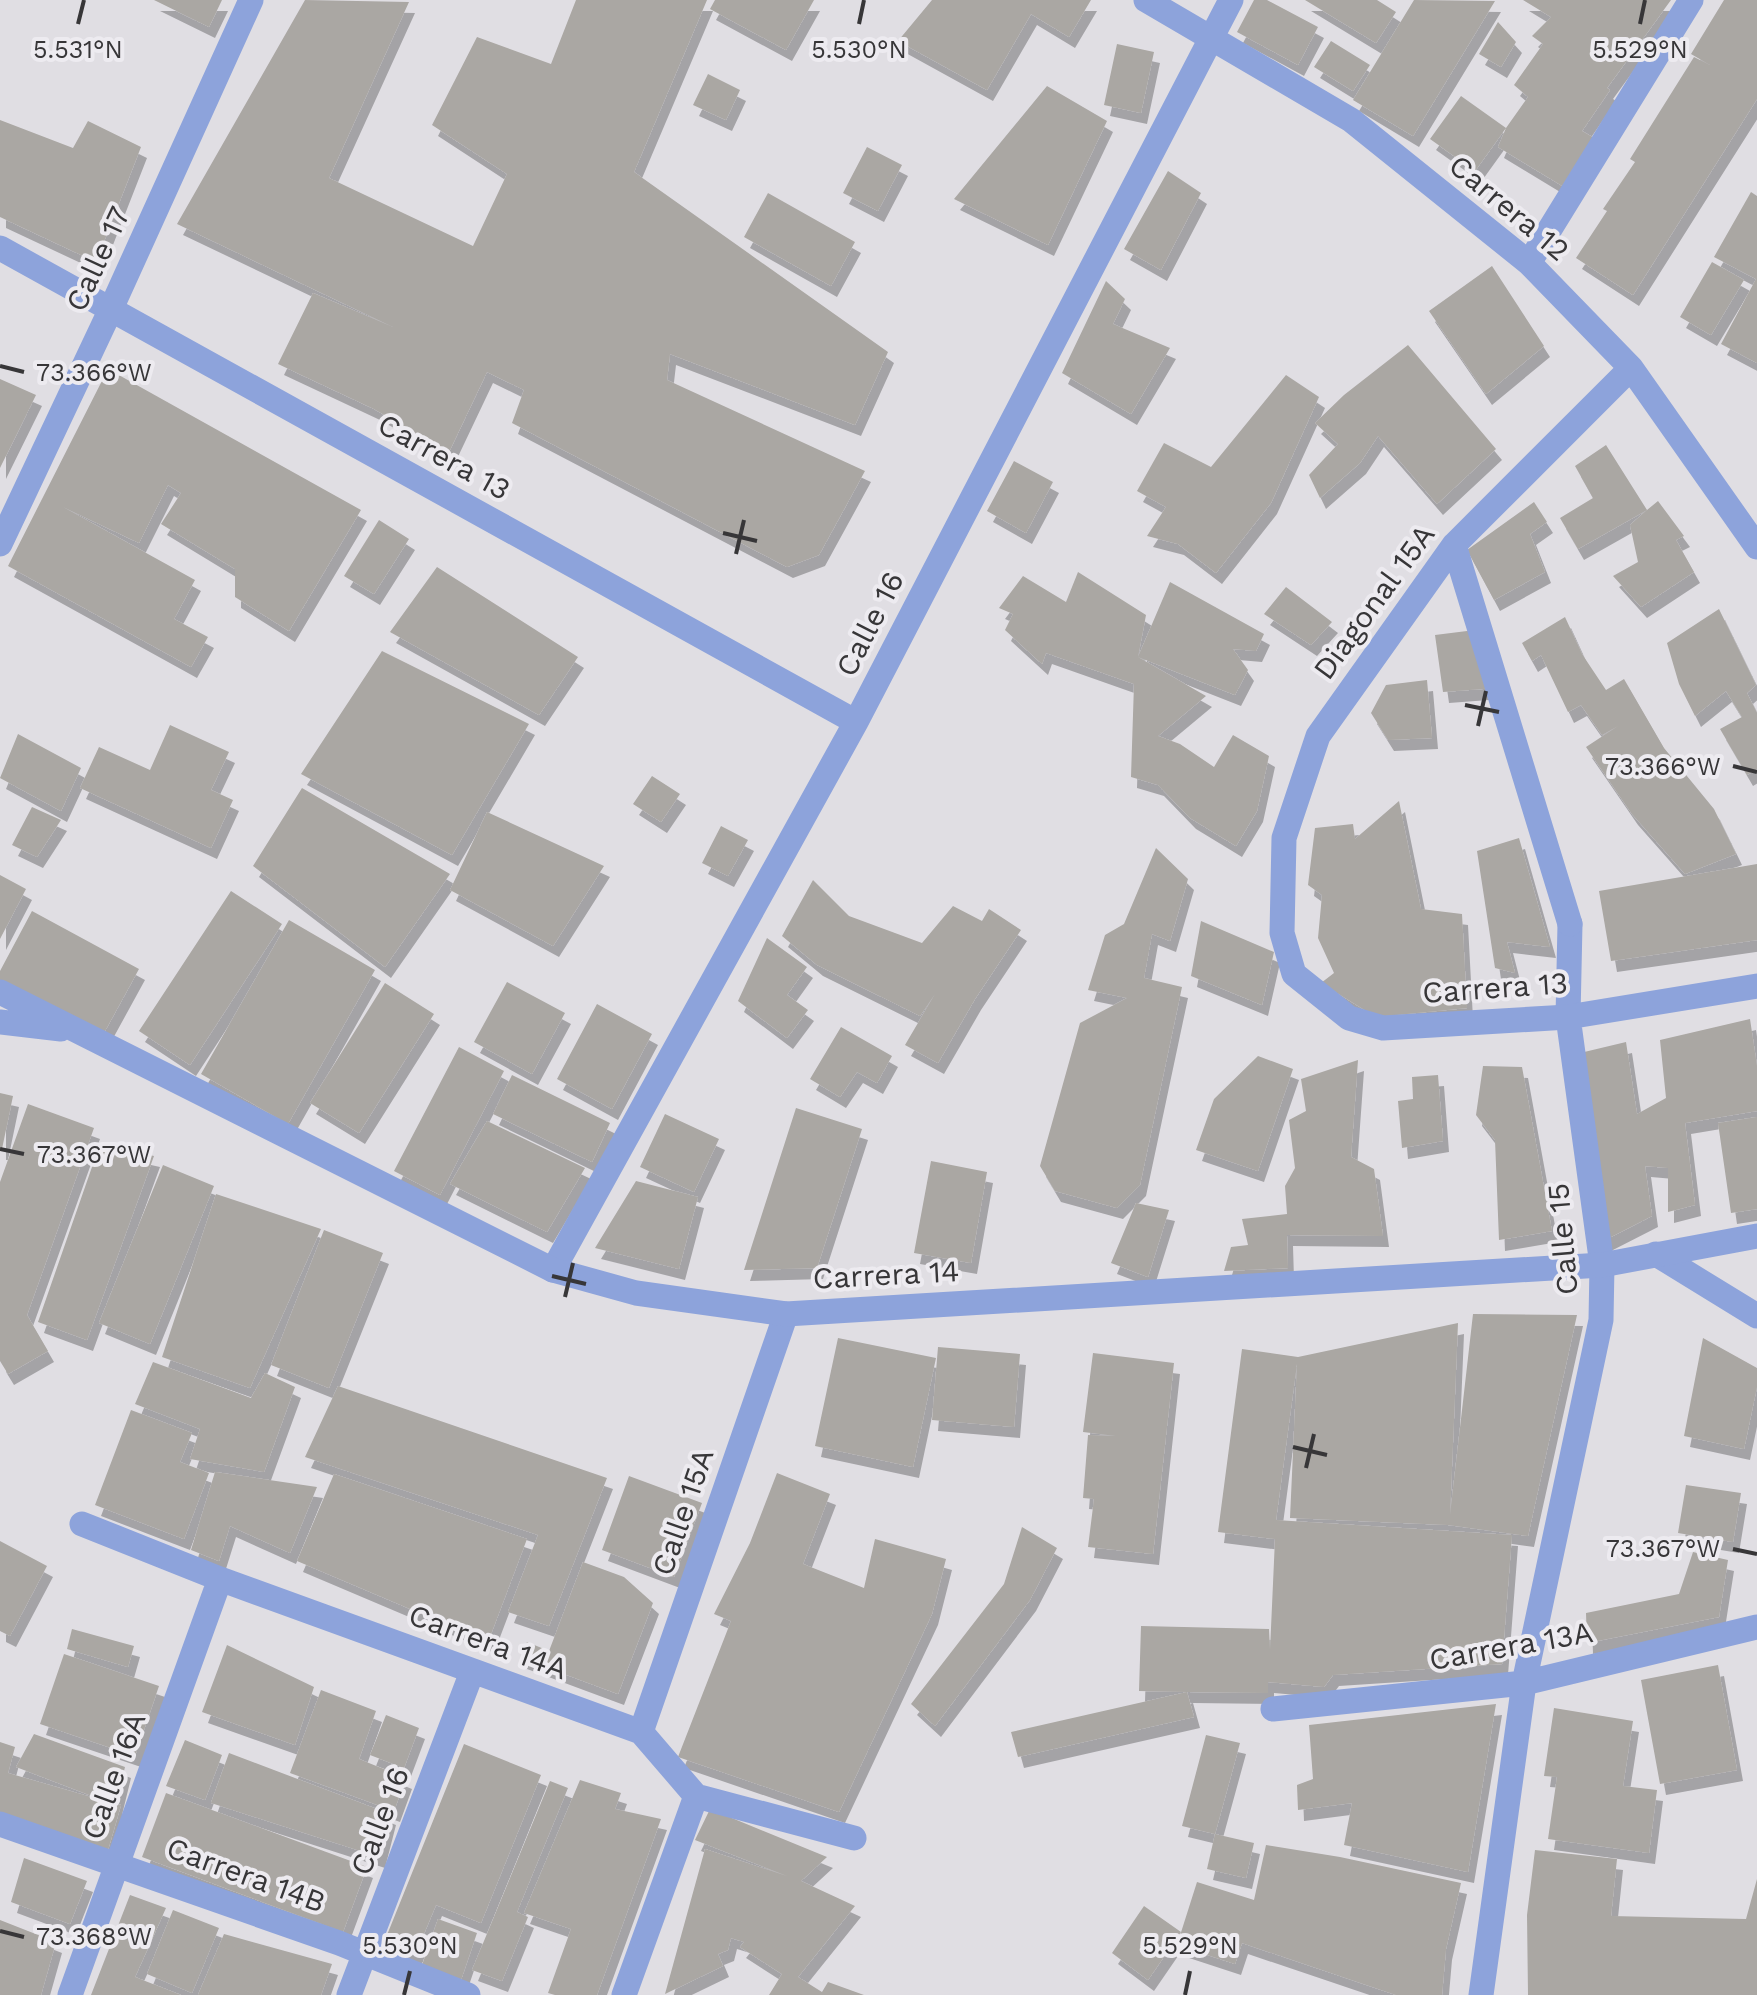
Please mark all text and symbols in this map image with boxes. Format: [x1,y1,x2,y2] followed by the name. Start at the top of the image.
[33,35,123,64] text: 5.531°N
[811,35,907,64] text: 5.530°N
[1592,35,1688,64] text: 5.529°N
[1442,147,1576,268] street label: Carrera 12
[58,201,137,317] street label: Calle 17
[36,358,152,387] text: 73.366°W
[372,406,516,507] street label: Carrera 13
[1306,517,1442,686] street label: Diagonal 15A
[828,566,911,682] street label: Calle 16
[1605,752,1721,781] text: 73.366°W
[1421,965,1569,1010] street label: Carrera 13
[37,1140,151,1169] text: 73.367°W
[1540,1182,1585,1296] street label: Calle 15
[812,1253,960,1296] street label: Carrera 14
[645,1444,721,1580] street label: Calle 15A
[1606,1534,1720,1563] text: 73.367°W
[404,1597,573,1687] street label: Carrera 14A
[1426,1614,1596,1677] street label: Carrera 13A
[74,1707,153,1844] street label: Calle 16A
[343,1762,416,1880] street label: Calle 16
[162,1830,330,1919] street label: Carrera 14B
[36,1922,152,1951] text: 73.368°W
[362,1931,458,1960] text: 5.530°N
[1142,1931,1238,1960] text: 5.529°N

